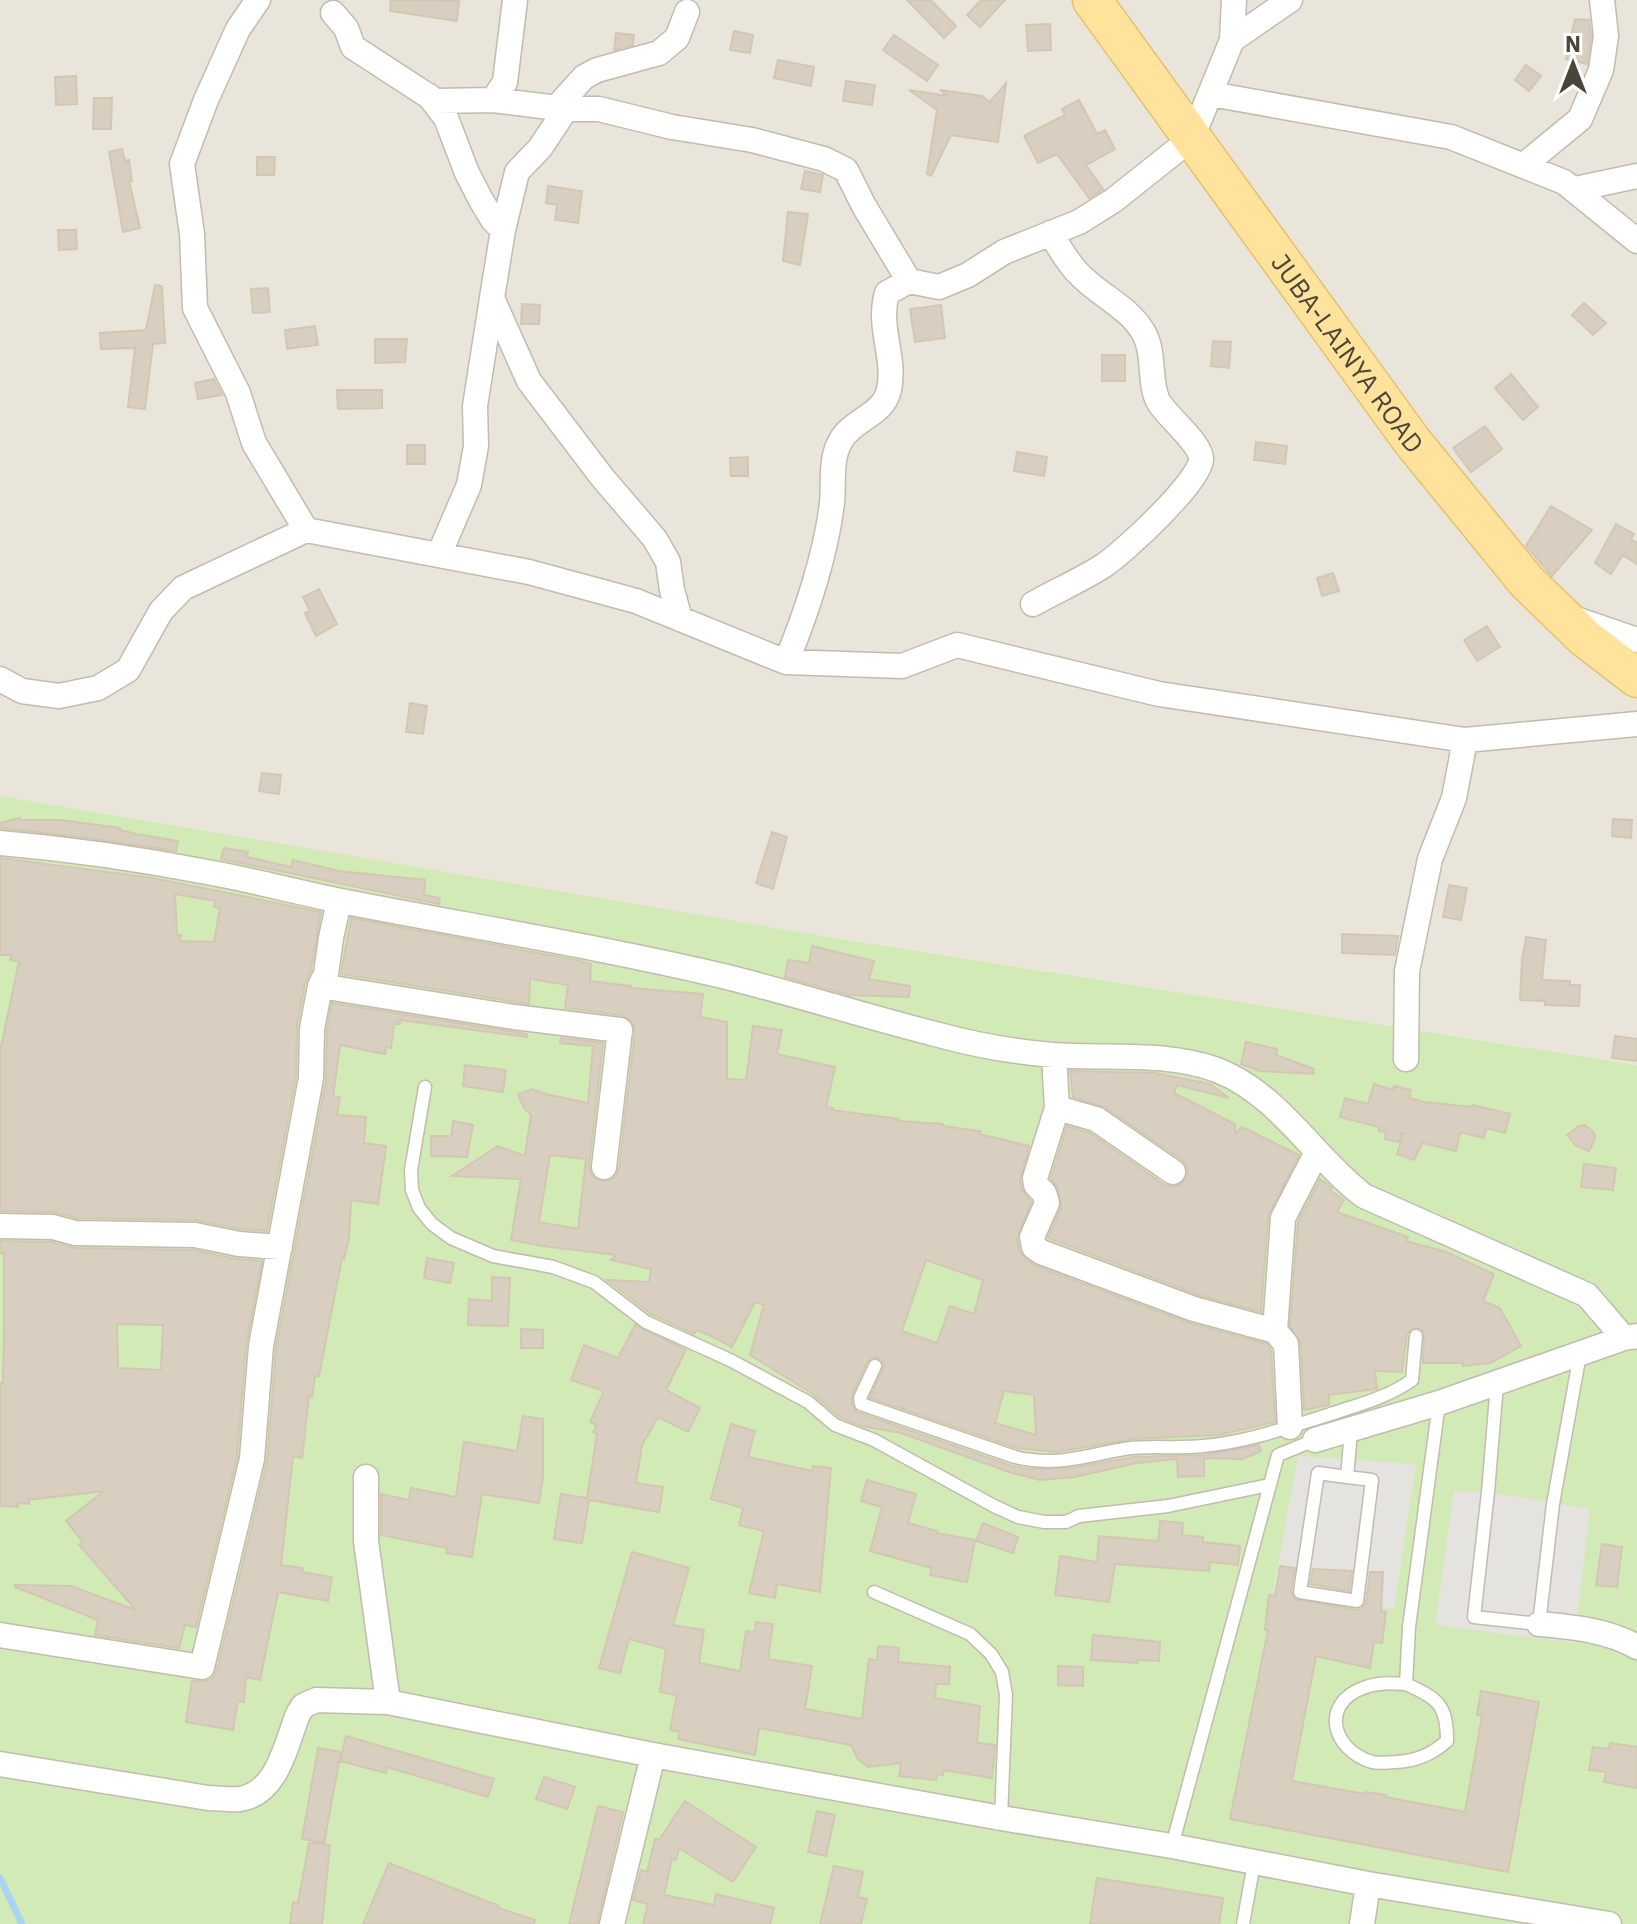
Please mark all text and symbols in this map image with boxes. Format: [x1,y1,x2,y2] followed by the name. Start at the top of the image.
[1533,24,1613,104] north arrow
[1565,29,1581,58] text: N
[1264,246,1432,460] street label: JUBA-LAINYA ROAD

